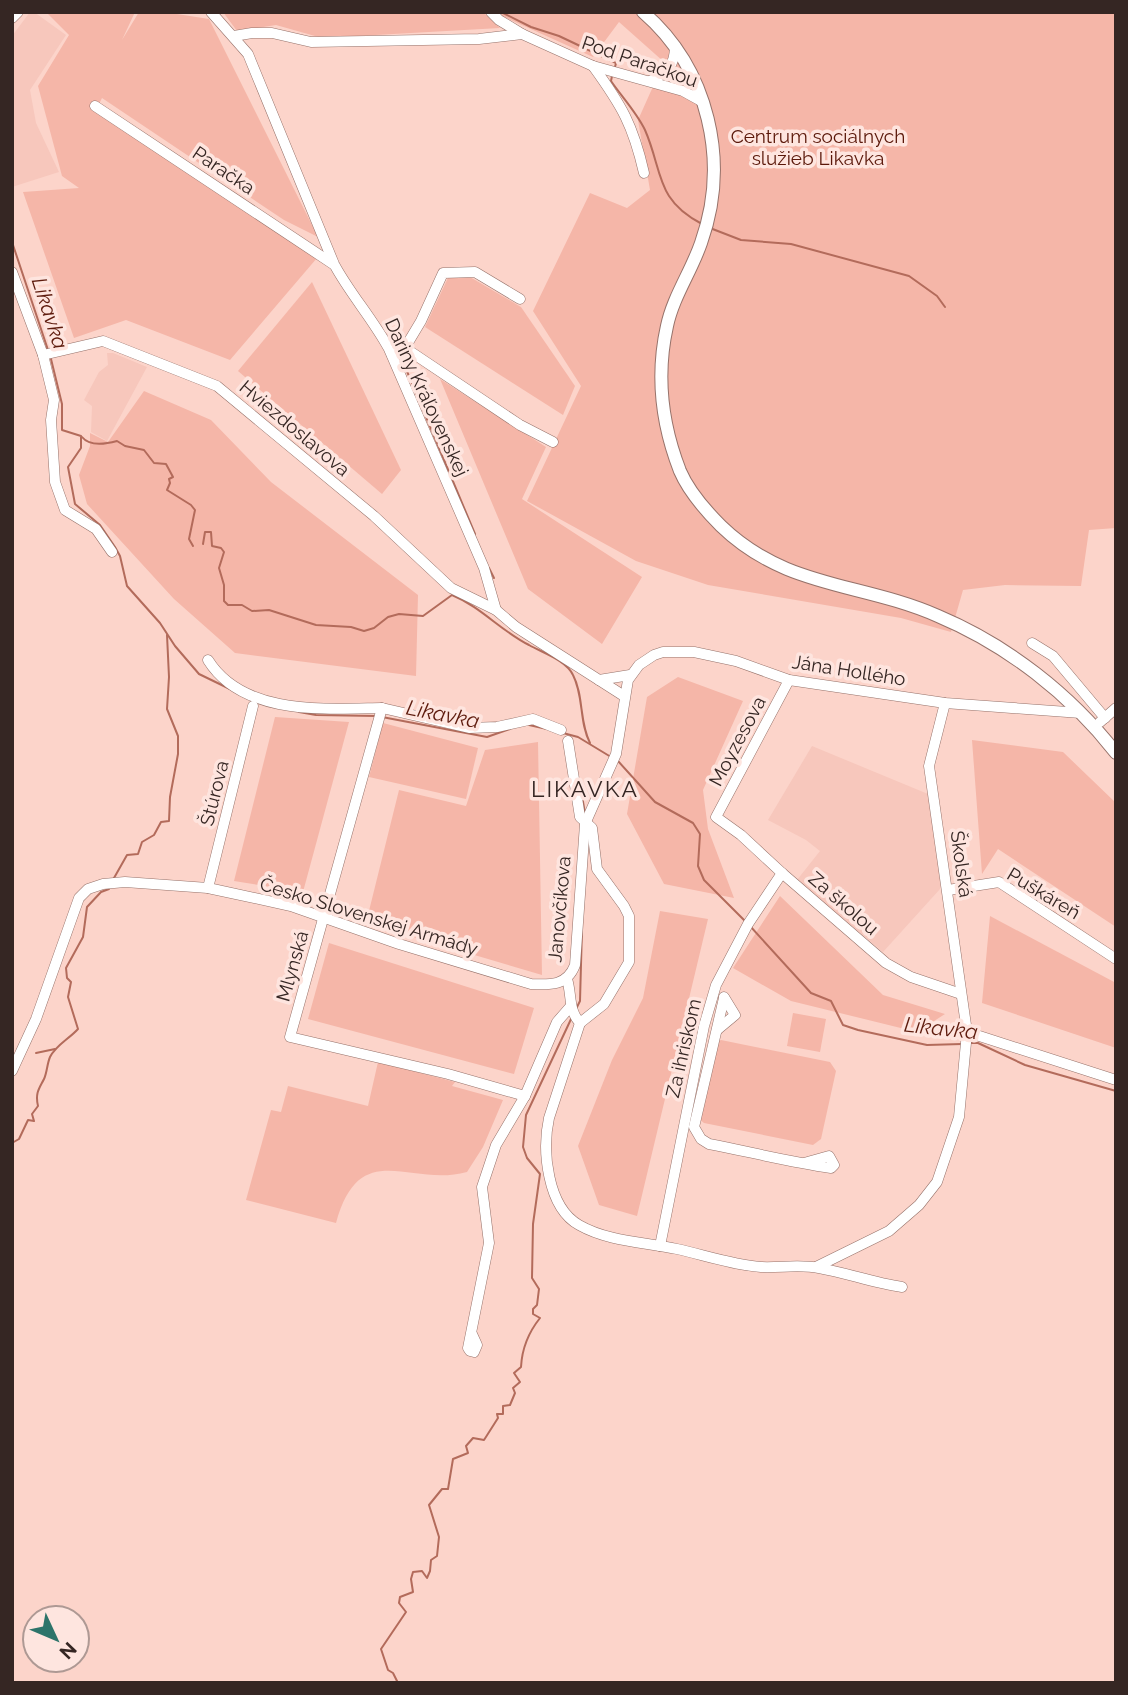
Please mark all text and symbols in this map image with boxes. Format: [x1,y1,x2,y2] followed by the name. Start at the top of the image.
[579,31,701,91] street label: Pod Paračkou
[731,125,905,169] park label: Centrum sociálnych služieb Likavka
[189,141,259,199] street label: Paračka
[27,274,73,352] water label: Likavka
[381,315,473,479] street label: Dariny Kráľovenskej
[235,376,355,480] street label: Hviezdoslavova
[791,650,907,690] street label: Jána Hollého
[704,692,770,790] street label: Moyzesova
[404,695,482,733] water label: Likavka
[195,758,233,828] street label: Štúrova
[531,775,639,802] district label: LIKAVKA
[946,829,978,899] street label: Školská
[543,855,575,963] street label: Janovčíkova
[1004,863,1084,923] street label: Puškáreň
[805,867,883,939] street label: Za školou
[257,872,481,960] street label: Česko Slovenskej Armády
[271,928,313,1004] street label: Mlynská
[661,996,705,1100] street label: Za ihriskom
[903,1012,979,1044] water label: Likavka
[21,1604,91,1674] north arrow
[55,1638,81,1664] text: N

